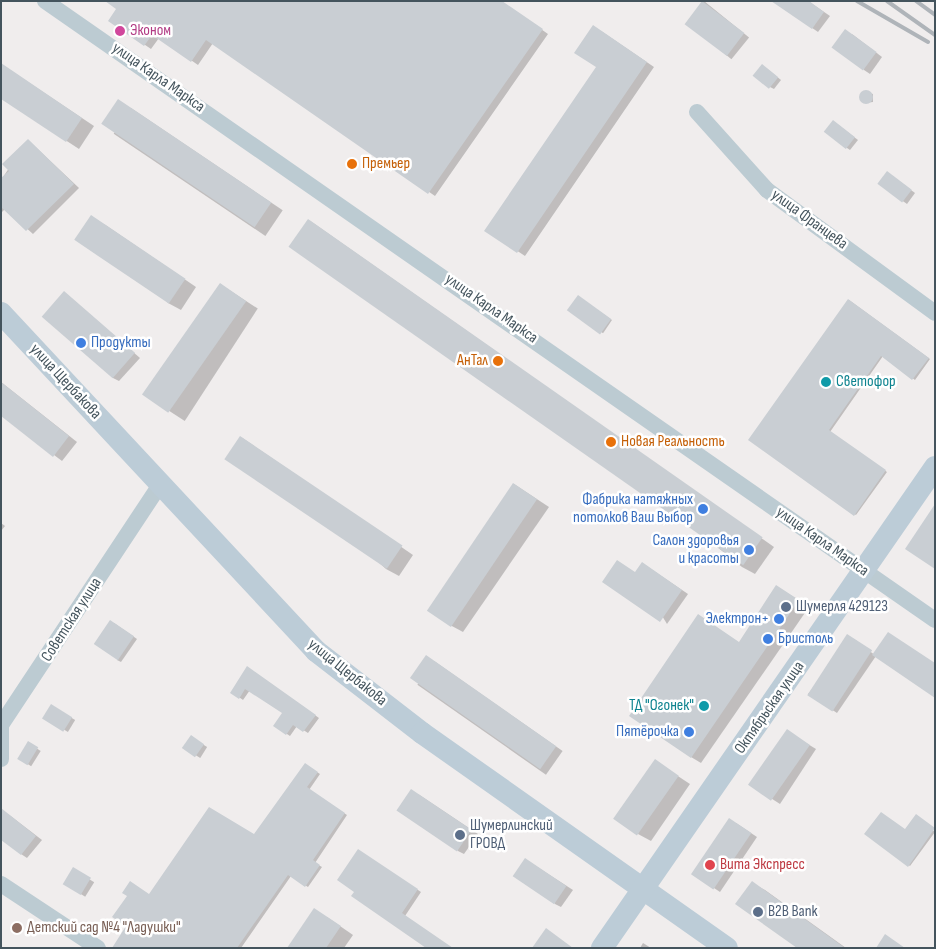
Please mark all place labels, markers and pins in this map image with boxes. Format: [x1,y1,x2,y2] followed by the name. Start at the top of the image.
[130,21,171,41] place label: Эконом
[114,25,126,37] marker: Эконом
[362,154,410,174] place label: Премьер
[346,158,358,170] marker: Премьер
[91,333,151,353] place label: Продукты
[75,337,87,349] marker: Продукты
[457,351,488,371] place label: АнТал
[492,355,504,367] marker: АнТал
[836,372,896,392] place label: Светофор
[820,376,832,388] marker: Светофор
[621,432,725,452] place label: Новая Реальность
[605,436,617,448] marker: Новая Реальность
[573,490,693,528] place label: Фабрика натяжных потолков Ваш Выбор
[697,503,709,515] marker: Фабрика натяжных потолков Ваш Выбор
[652,531,739,569] place label: Салон здоровья и красоты
[743,544,755,556] marker: Салон здоровья и красоты
[796,597,888,617] place label: Шумерля 429123
[780,601,792,613] marker: Шумерля 429123
[705,609,769,629] place label: Электрон+
[773,613,785,625] marker: Электрон+
[778,629,833,649] place label: Бристоль
[762,633,774,645] marker: Бристоль
[629,696,694,716] place label: ТД "Огонек"
[698,700,710,712] marker: ТД "Огонек"
[616,722,679,742] place label: Пятёрочка
[683,726,695,738] marker: Пятёрочка
[470,816,553,854] place label: Шумерлинский ГРОВД
[454,829,466,841] marker: Шумерлинский ГРОВД
[720,855,805,875] place label: Вита Экспресс
[704,859,716,871] marker: Вита Экспресс
[768,902,818,922] place label: B2B Bank
[752,906,764,918] marker: B2B Bank
[27,918,181,938] place label: Детский сад №4 "Ладушки"
[11,922,23,934] marker: Детский сад №4 "Ладушки"

